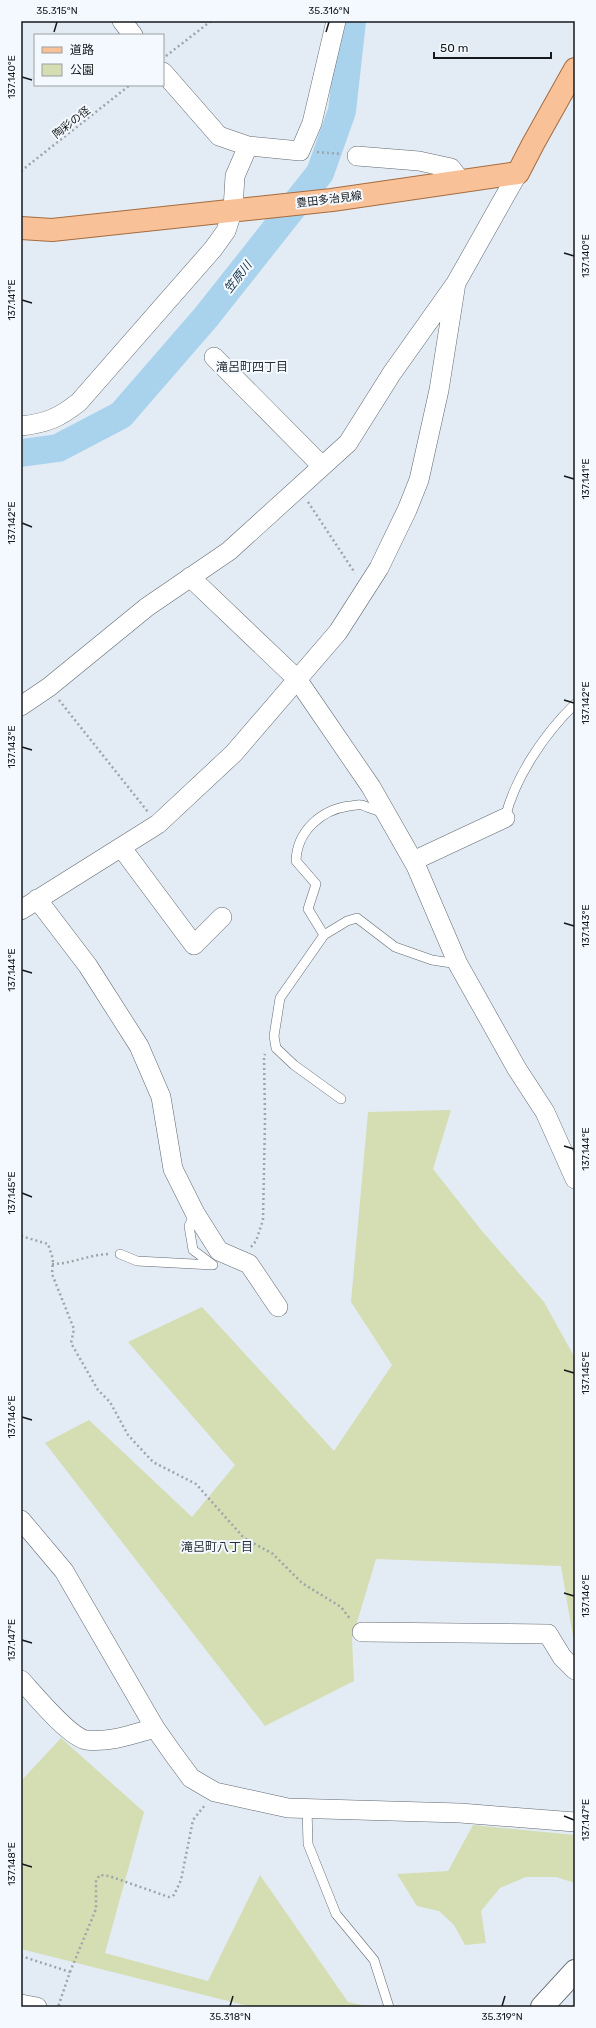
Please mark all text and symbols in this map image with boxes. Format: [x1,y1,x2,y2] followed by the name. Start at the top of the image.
[36,5,78,17] text: 35.315°N
[308,5,350,17] text: 35.316°N
[34,34,164,86] legend
[434,34,551,60] scale bar
[440,41,468,55] text: 50 m
[70,43,94,57] text: 道路
[6,55,18,99] text: 137.140°E
[70,63,94,77] text: 公園
[50,104,93,141] street label: 陶彩の径
[296,189,363,210] street label: 豊田多治見線
[580,234,592,278] text: 137.140°E
[221,257,256,295] water label: 笠原川
[6,279,18,321] text: 137.141°E
[216,360,288,374] district label: 滝呂町四丁目
[580,458,592,500] text: 137.141°E
[6,502,18,544] text: 137.142°E
[580,682,592,724] text: 137.142°E
[6,725,18,769] text: 137.143°E
[580,904,592,948] text: 137.143°E
[6,948,18,992] text: 137.144°E
[580,1127,592,1171] text: 137.144°E
[6,1172,18,1215] text: 137.145°E
[580,1352,592,1395] text: 137.145°E
[6,1395,18,1439] text: 137.146°E
[181,1540,253,1554] district label: 滝呂町八丁目
[580,1574,592,1618] text: 137.146°E
[6,1619,18,1661] text: 137.147°E
[580,1799,592,1841] text: 137.147°E
[6,1842,18,1886] text: 137.148°E
[209,2011,251,2023] text: 35.318°N
[481,2011,523,2023] text: 35.319°N

